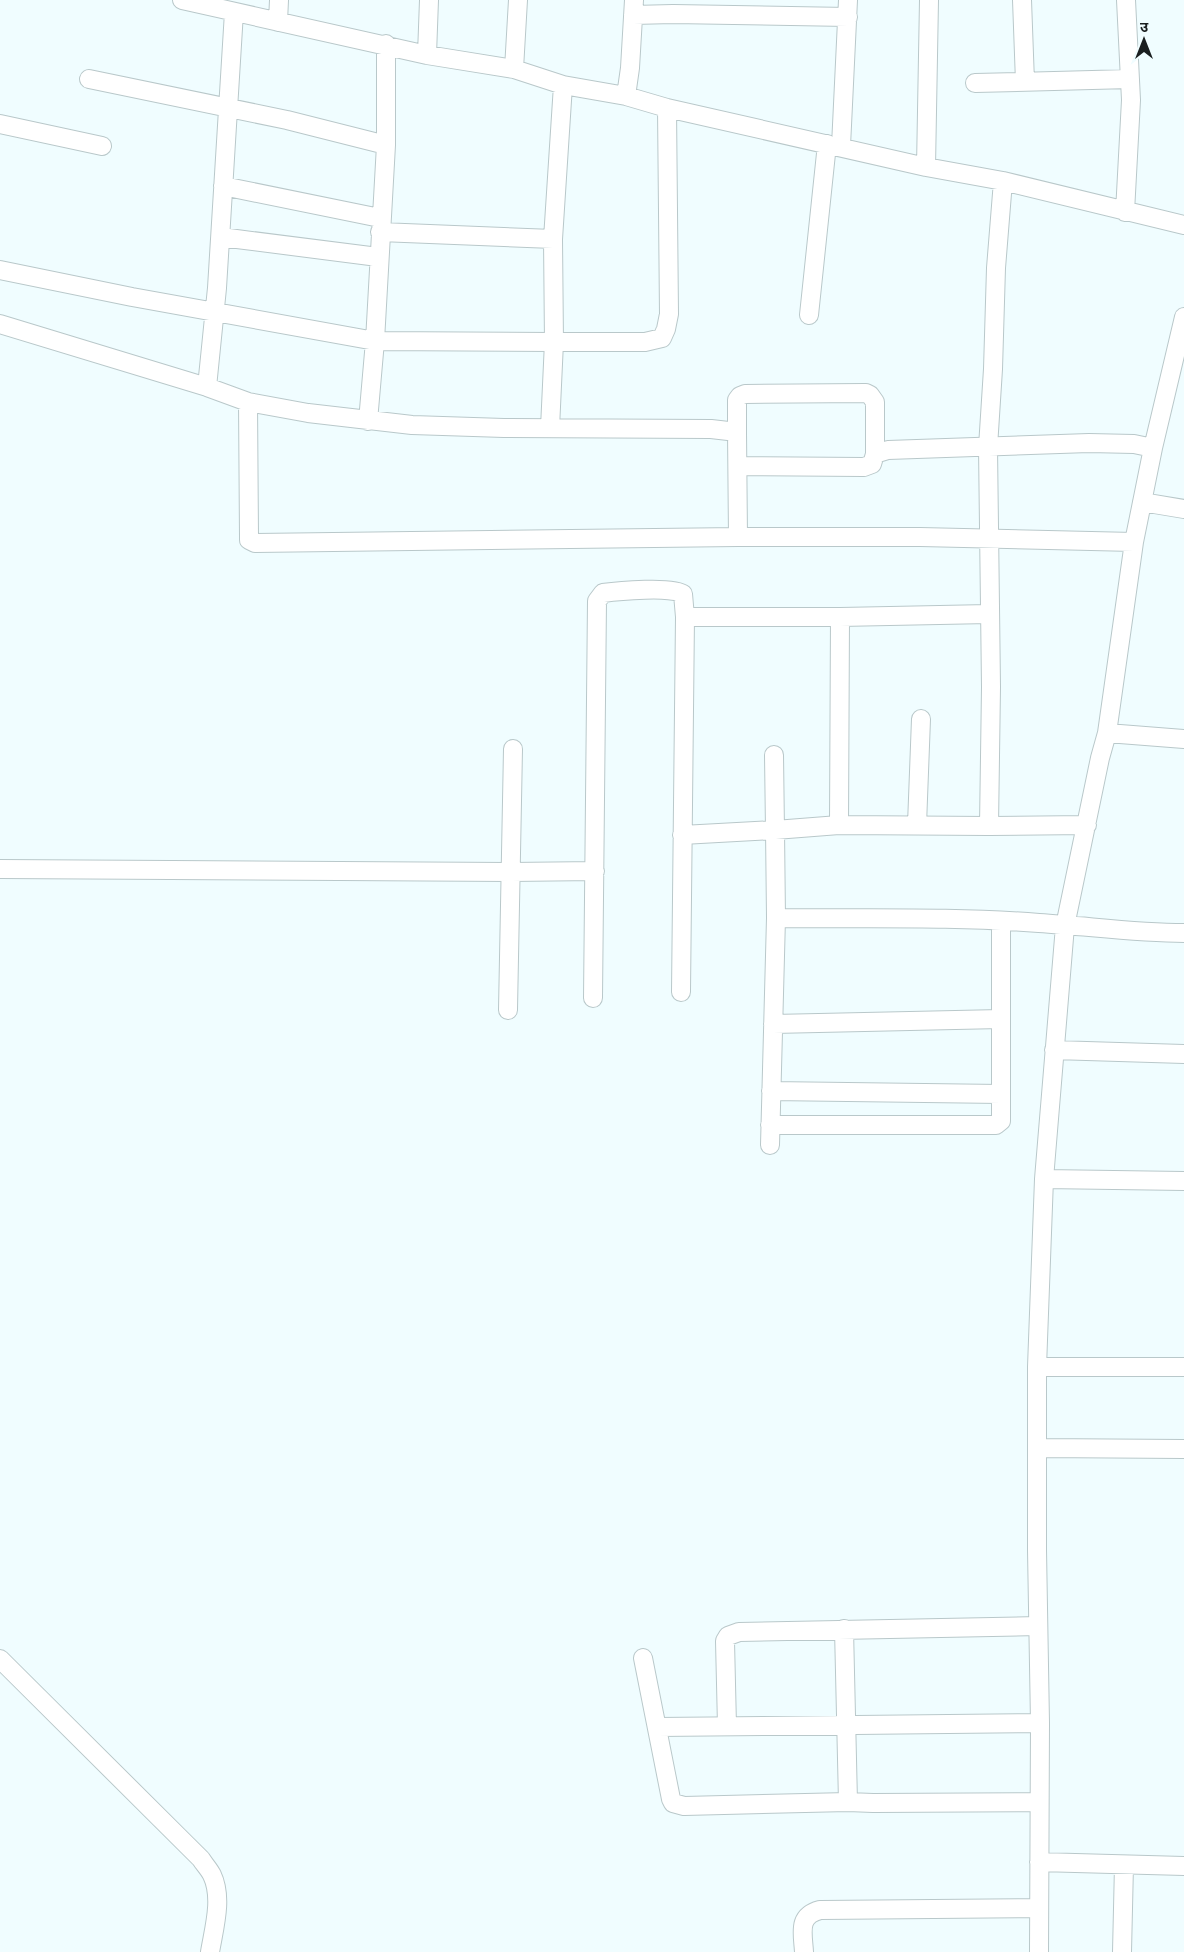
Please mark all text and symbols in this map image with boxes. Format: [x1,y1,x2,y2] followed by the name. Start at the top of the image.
[1119,15,1169,65] north arrow
[1140,19,1149,35] text: उ

